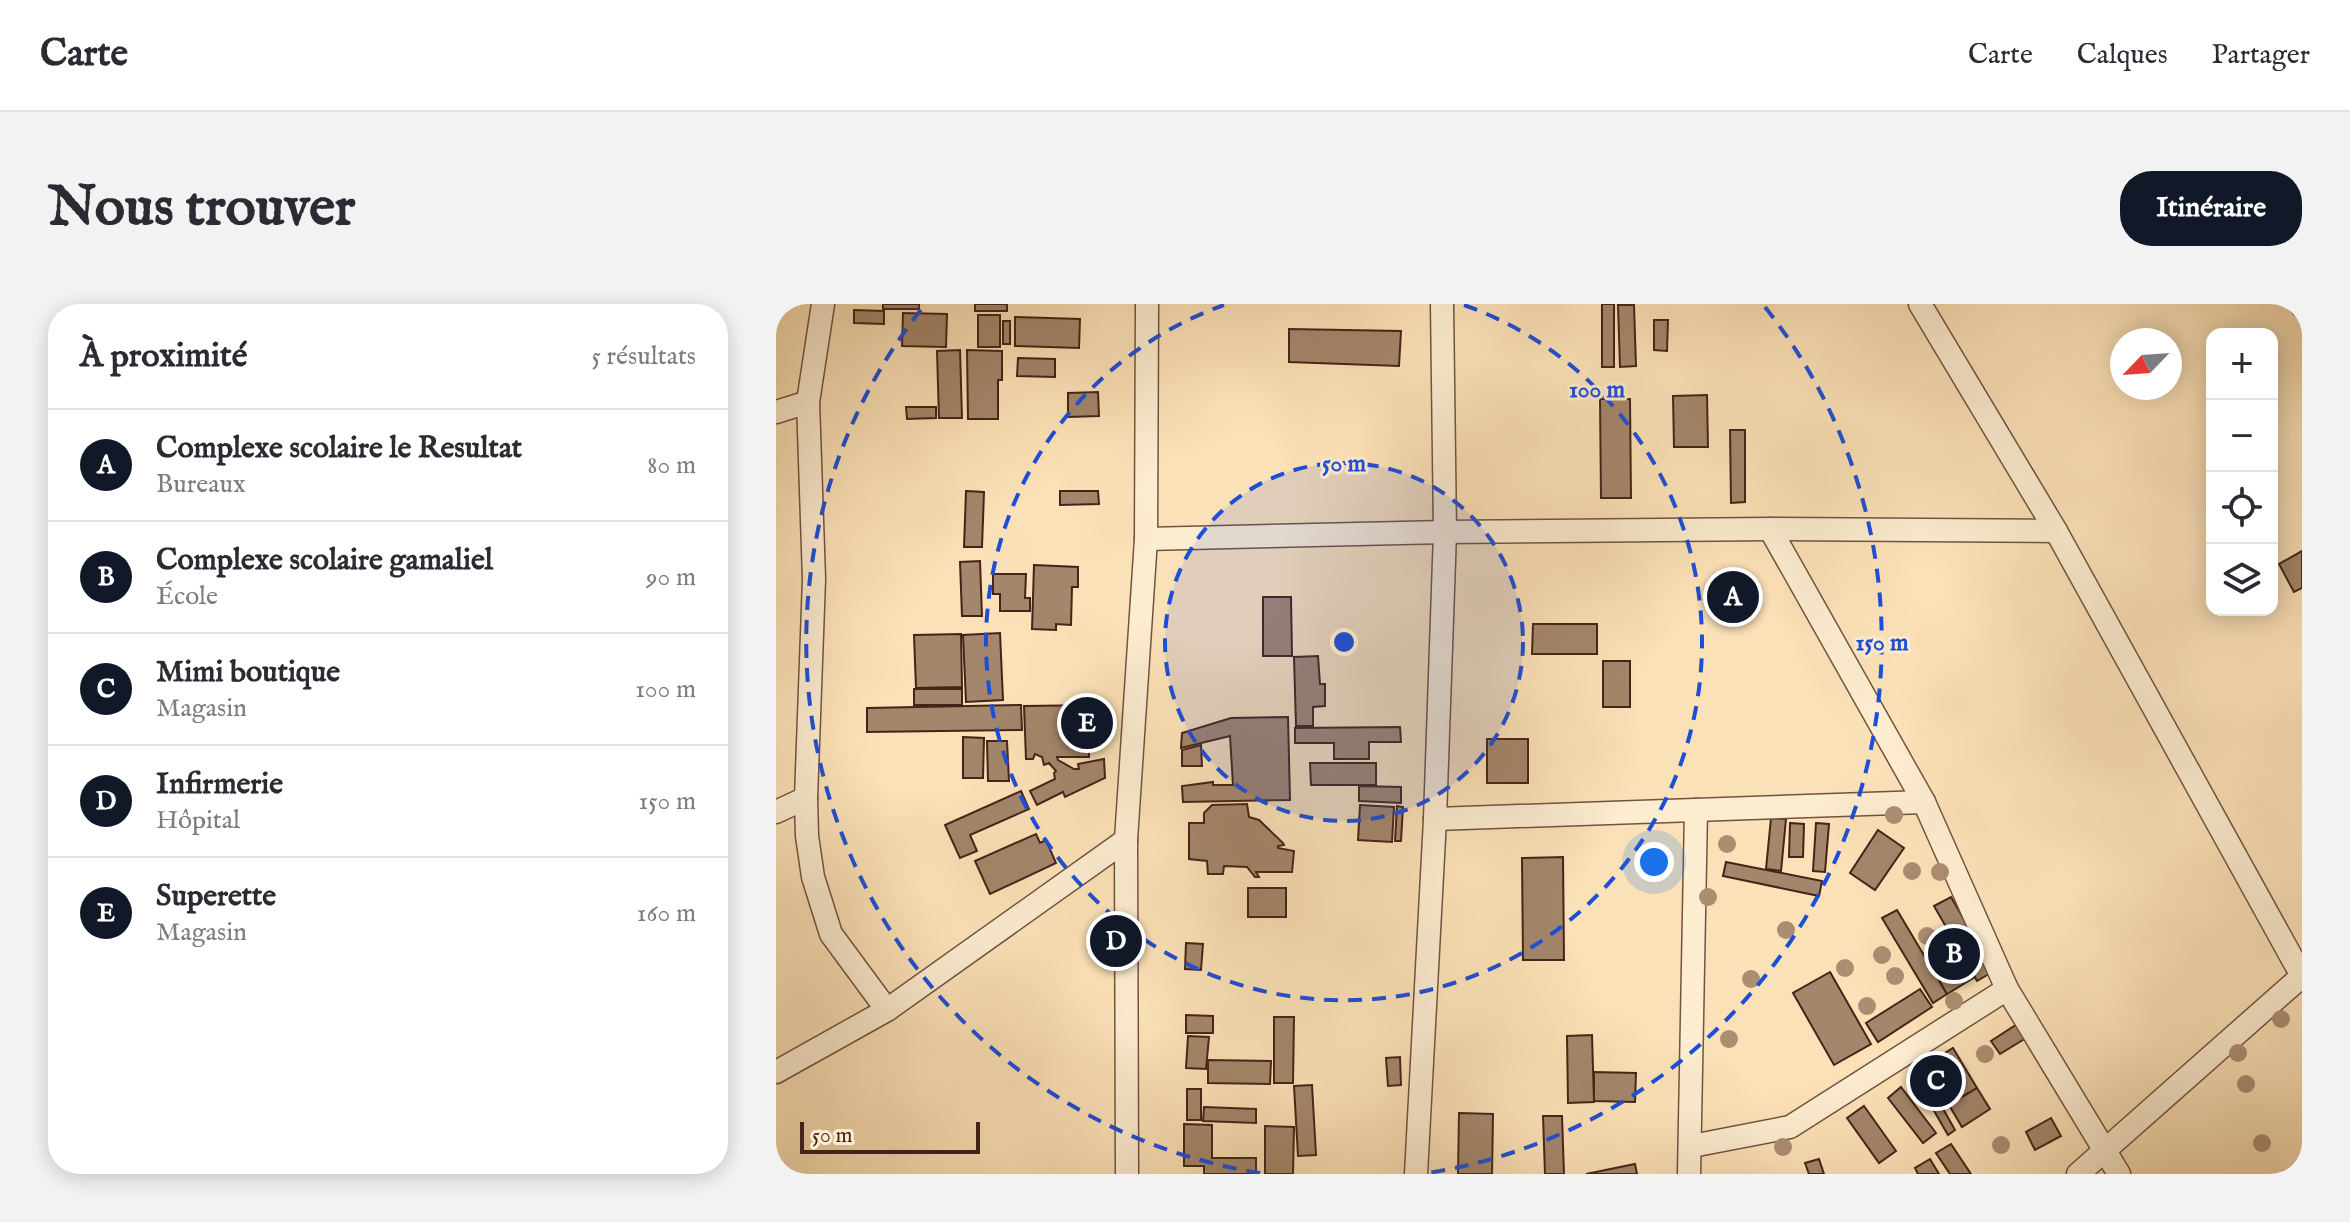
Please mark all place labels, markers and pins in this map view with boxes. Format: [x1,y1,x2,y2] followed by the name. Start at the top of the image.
[1707,567,1759,627] pin: A
[1330,628,1358,656] centre of rings
[1061,693,1113,753] pin: E
[1090,911,1142,971] pin: D
[1928,924,1980,984] pin: B
[1910,1051,1962,1111] pin: C

